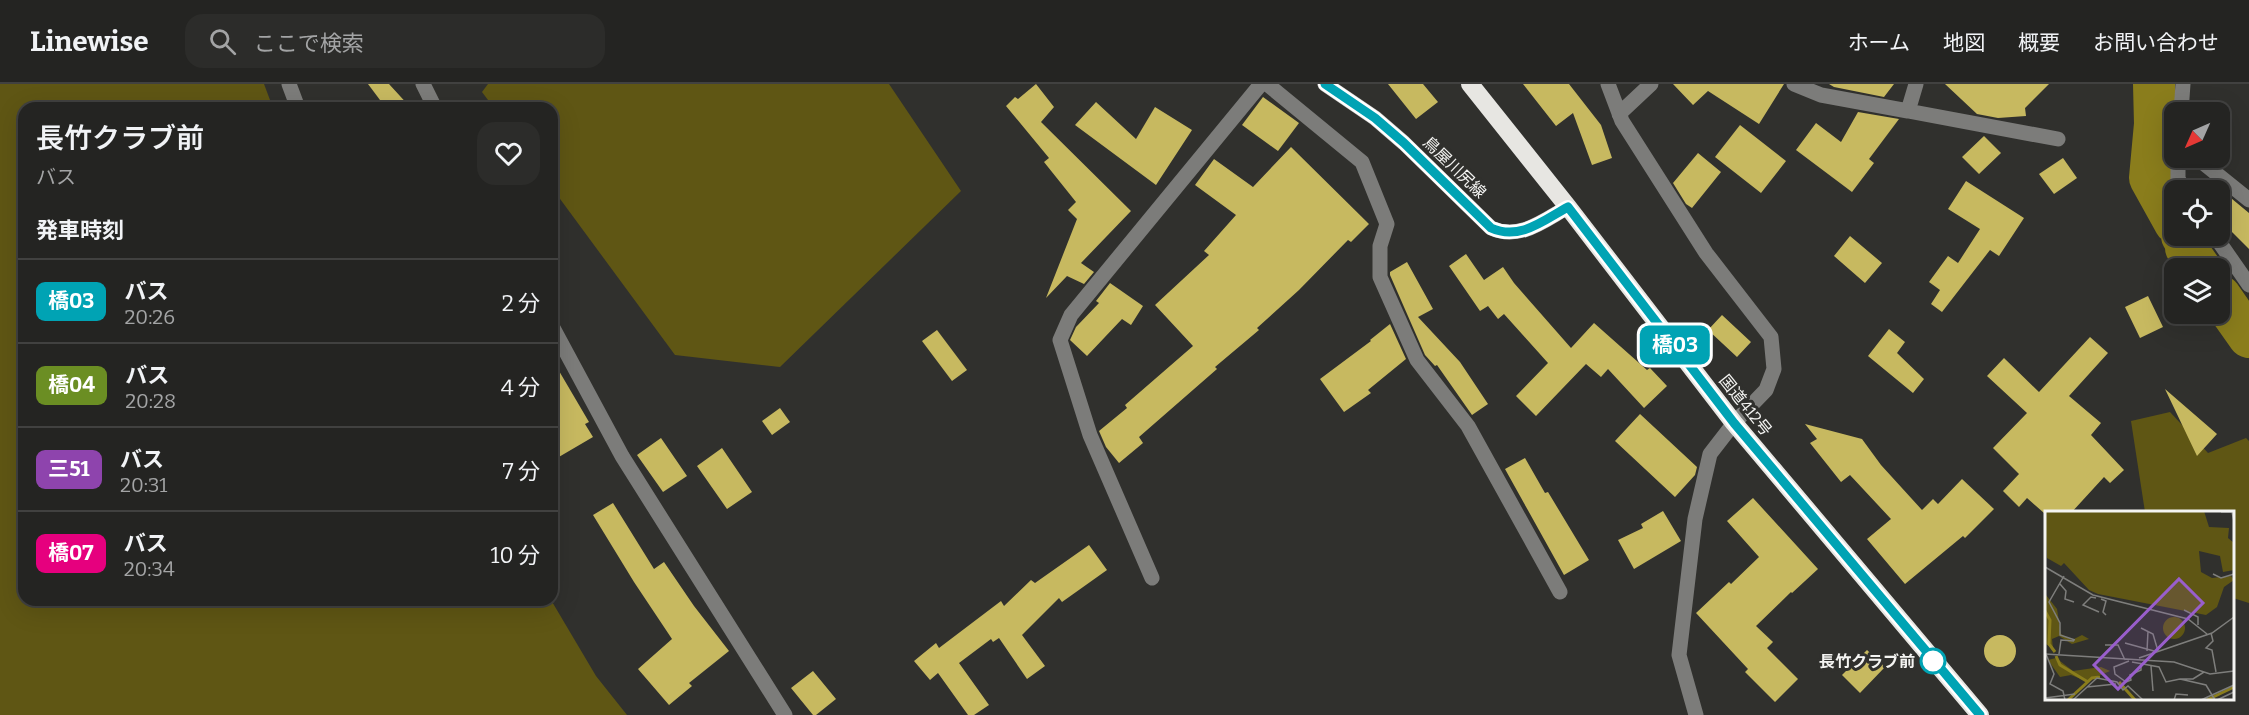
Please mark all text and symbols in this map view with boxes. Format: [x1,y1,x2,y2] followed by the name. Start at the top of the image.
[185,14,605,68] search box
[30,25,149,58] text: Linewise
[206,25,239,58] icon: search
[254,30,364,57] text: ここで検索
[1848,30,1910,56] text: ホーム
[1943,30,1985,56] text: 地図
[2018,30,2060,56] text: 概要
[2093,30,2219,56] text: お問い合わせ
[2164,102,2230,168] north arrow
[2164,102,2230,324] map controls
[36,122,204,155] text: 長竹クラブ前
[477,122,540,185] button: heart
[1419,133,1490,202] street label: 鳥屋川尻線
[36,165,76,189] text: バス
[2164,180,2230,246] button: locate
[36,217,124,244] text: 発車時刻
[2164,258,2230,324] button: layers
[124,278,168,305] text: バス
[48,288,94,314] text: 橋03
[502,290,540,317] text: 2 分
[124,305,175,329] text: 20:26
[1640,326,1710,364] line badge: 橋03
[1652,332,1698,358] text: 橋03
[125,362,169,389] text: バス
[1715,371,1776,439] street label: 国道412号
[48,372,95,398] text: 橋04
[501,374,540,401] text: 4 分
[125,389,176,413] text: 20:28
[120,446,164,473] text: バス
[48,456,90,482] text: 三51
[503,458,540,485] text: 7 分
[120,473,167,497] text: 20:31
[2045,511,2234,700] inset map
[124,530,168,557] text: バス
[48,540,94,566] text: 橋07
[491,542,540,569] text: 10 分
[124,557,175,581] text: 20:34
[1920,648,1946,674] marker: 長竹クラブ前
[1819,652,1915,671] place label: 長竹クラブ前

